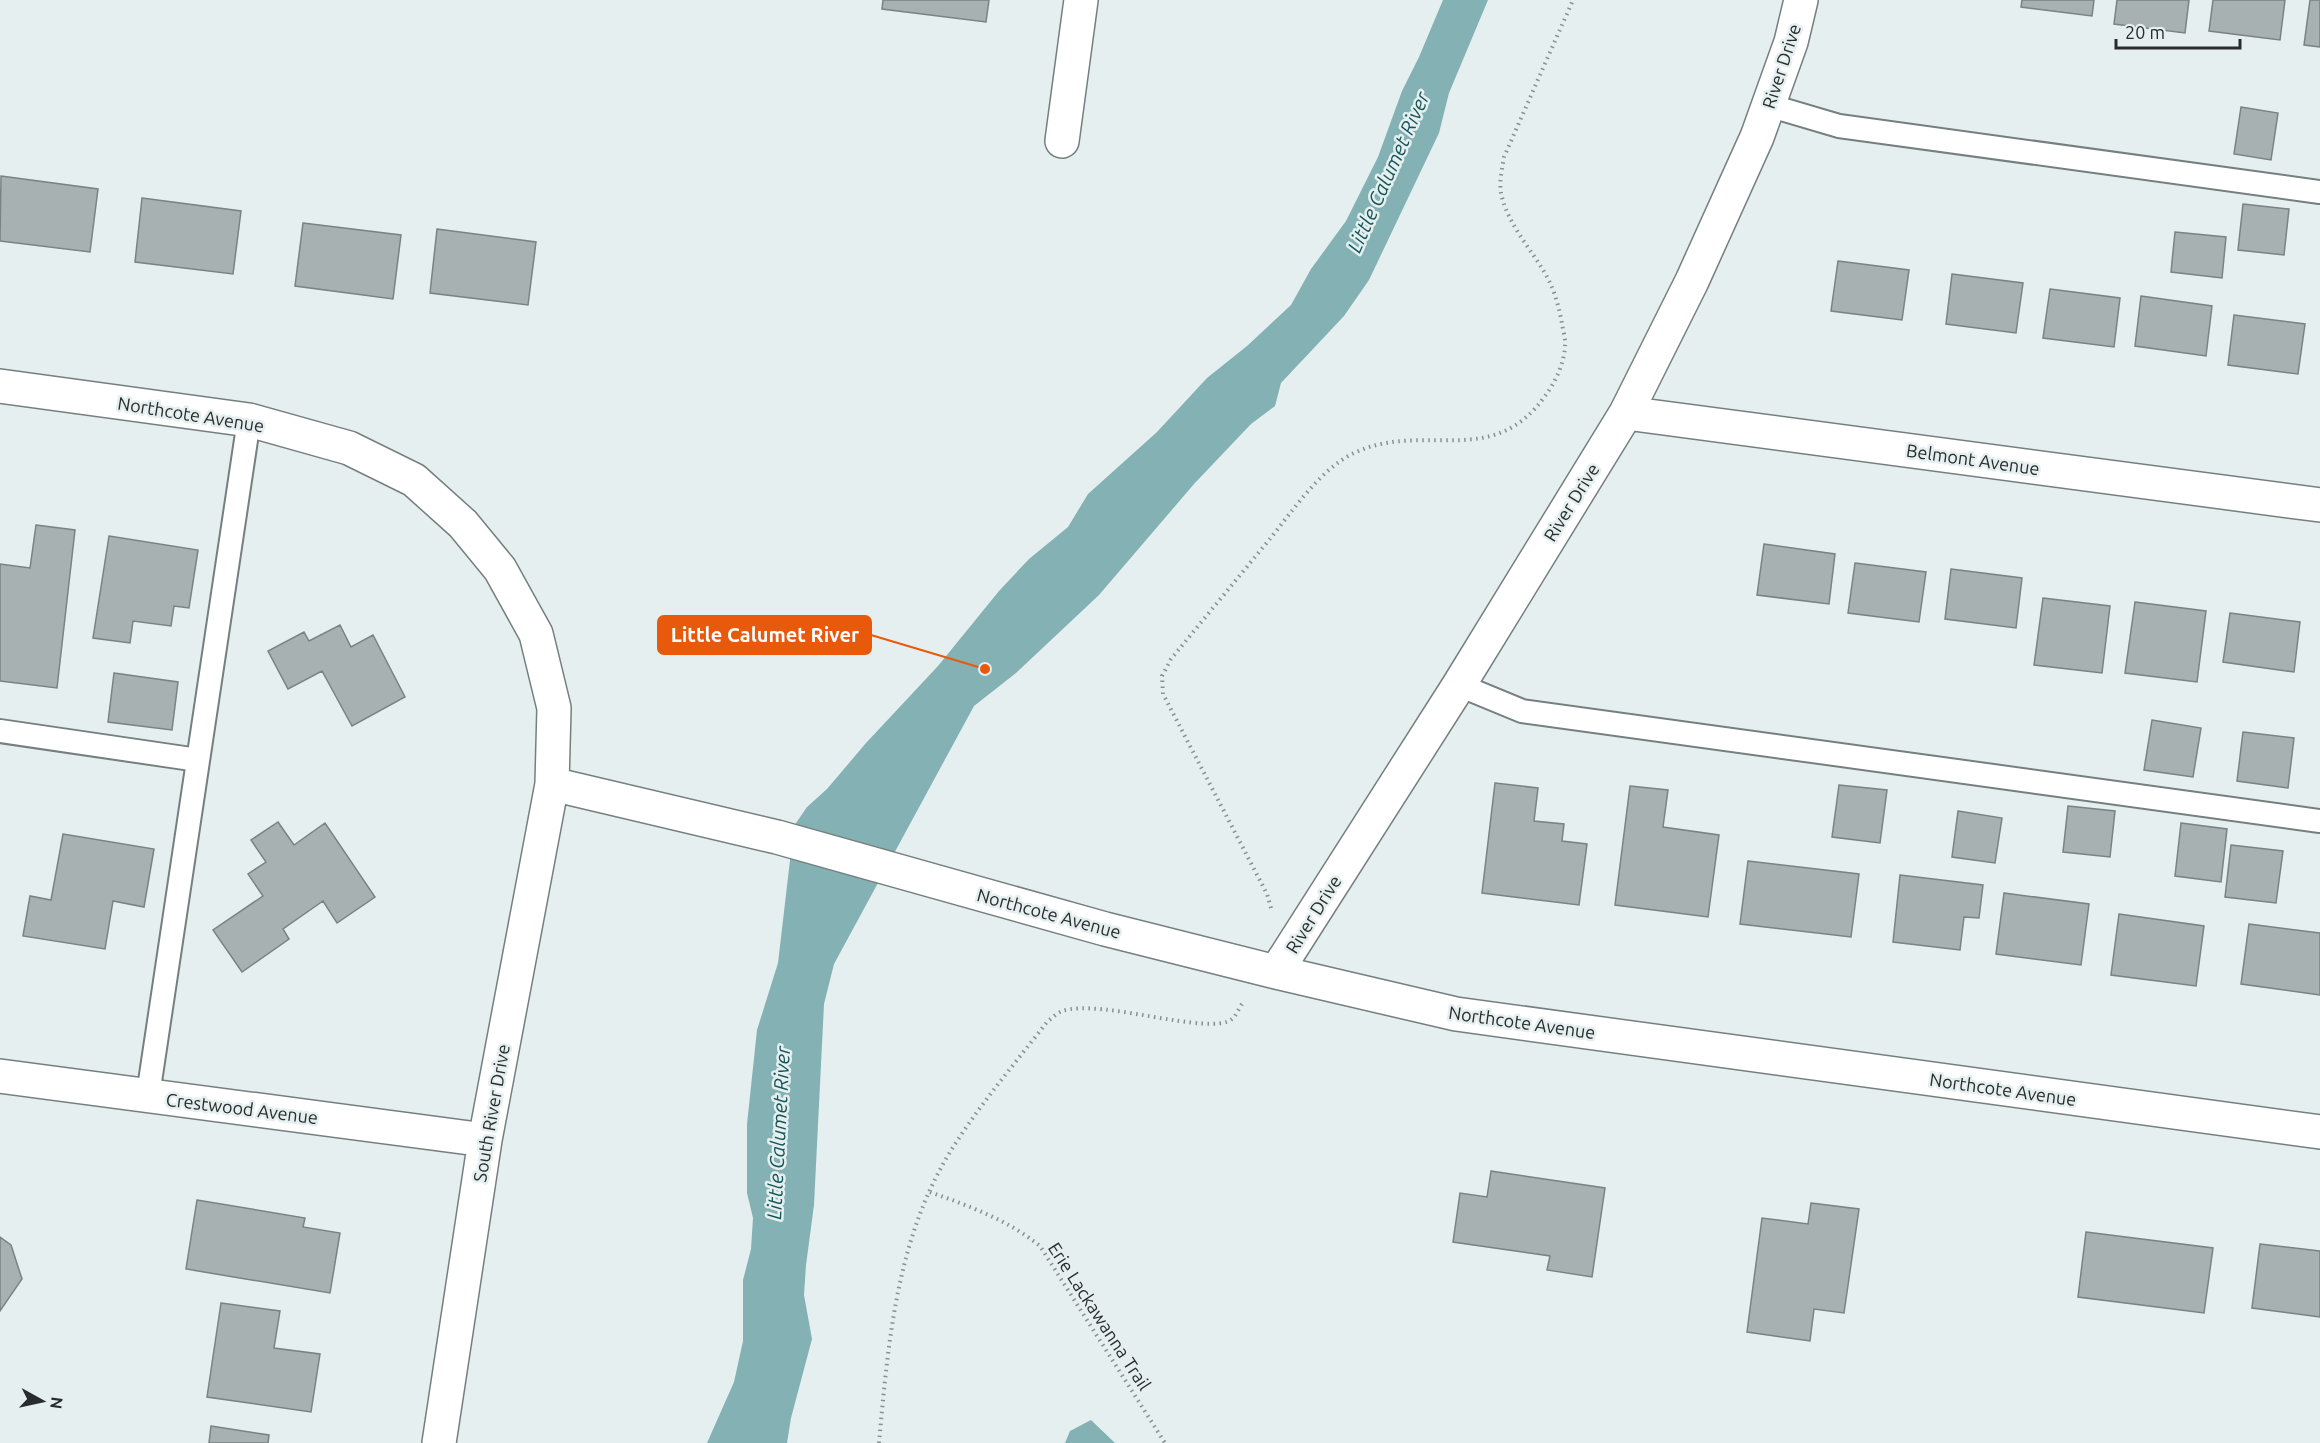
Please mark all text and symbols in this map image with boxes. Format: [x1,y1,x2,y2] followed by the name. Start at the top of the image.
[2116,12,2240,50] scale bar
[1758,21,1804,111] street label: River Drive
[2125,22,2165,42] text: 20 m
[1342,87,1434,256] water label: Little Calumet River
[116,393,266,435] street label: Northcote Avenue
[1905,440,2041,478] street label: Belmont Avenue
[1539,459,1603,545] street label: River Drive
[658,616,871,654] callout: Little Calumet River
[671,623,860,646] text: Little Calumet River
[1281,871,1345,957] street label: River Drive
[975,884,1123,942] street label: Northcote Avenue
[1447,1002,1597,1042] street label: Northcote Avenue
[469,1043,513,1183] street label: South River Drive
[762,1044,794,1220] water label: Little Calumet River
[1928,1069,2078,1109] street label: Northcote Avenue
[165,1089,319,1127] street label: Crestwood Avenue
[1045,1238,1155,1394] street label: Erie Lackawanna Trail
[12,1371,72,1431] north arrow
[47,1396,67,1410] text: N

